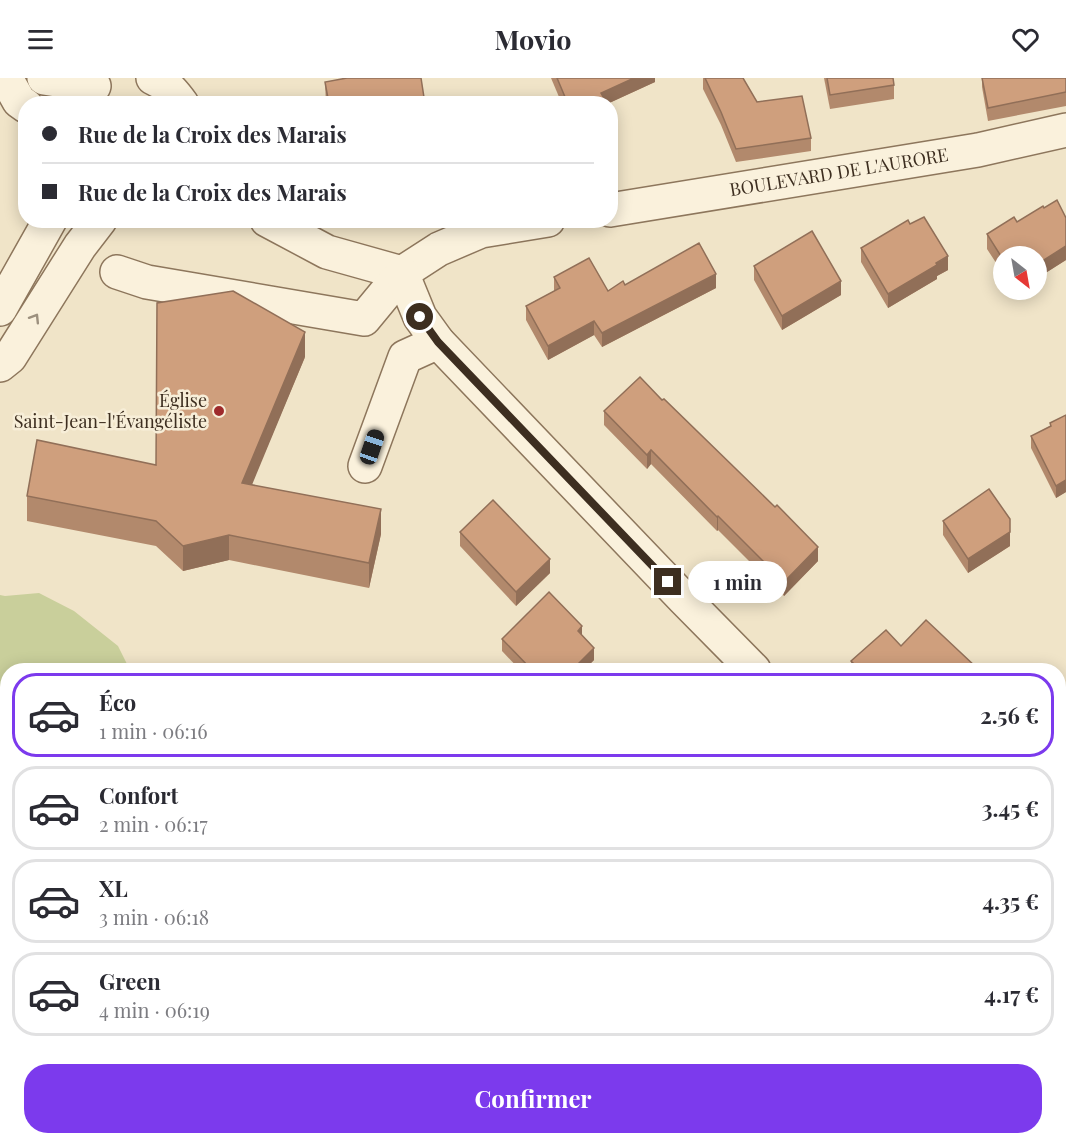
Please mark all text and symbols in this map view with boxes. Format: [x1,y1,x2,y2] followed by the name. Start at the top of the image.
[495,21,571,57] text: Movio
[24,23,57,56] icon: menu
[1009,23,1042,56] icon: heart
[78,119,347,149] text: Rue de la Croix des Marais
[728,142,950,201] street label: BOULEVARD DE L'AURORE
[78,177,347,207] text: Rue de la Croix des Marais
[993,246,1047,300] north arrow
[993,246,1047,300] map controls
[406,303,433,330] route start
[27,314,39,324] one-way arrow
[14,388,207,433] place label: Église Saint-Jean-l'Évangéliste
[212,404,226,418] marker: Église Saint-Jean-l'Évangéliste
[358,427,386,467] car
[689,561,788,603] callout: 1 min
[654,568,681,595] route end
[713,568,762,595] text: 1 min
[99,687,136,717] text: Éco
[27,688,81,742] icon: car
[980,700,1039,730] text: 2.56 €
[99,717,208,744] text: 1 min · 06:16
[99,780,178,810] text: Confort
[27,781,81,835] icon: car
[982,793,1039,823] text: 3.45 €
[99,810,208,837] text: 2 min · 06:17
[99,873,128,903] text: XL
[27,874,81,928] icon: car
[982,886,1039,916] text: 4.35 €
[99,903,209,930] text: 3 min · 06:18
[99,966,161,996] text: Green
[27,967,81,1021] icon: car
[984,979,1039,1009] text: 4.17 €
[99,996,210,1023] text: 4 min · 06:19
[24,1064,1042,1133] button: Confirmer

